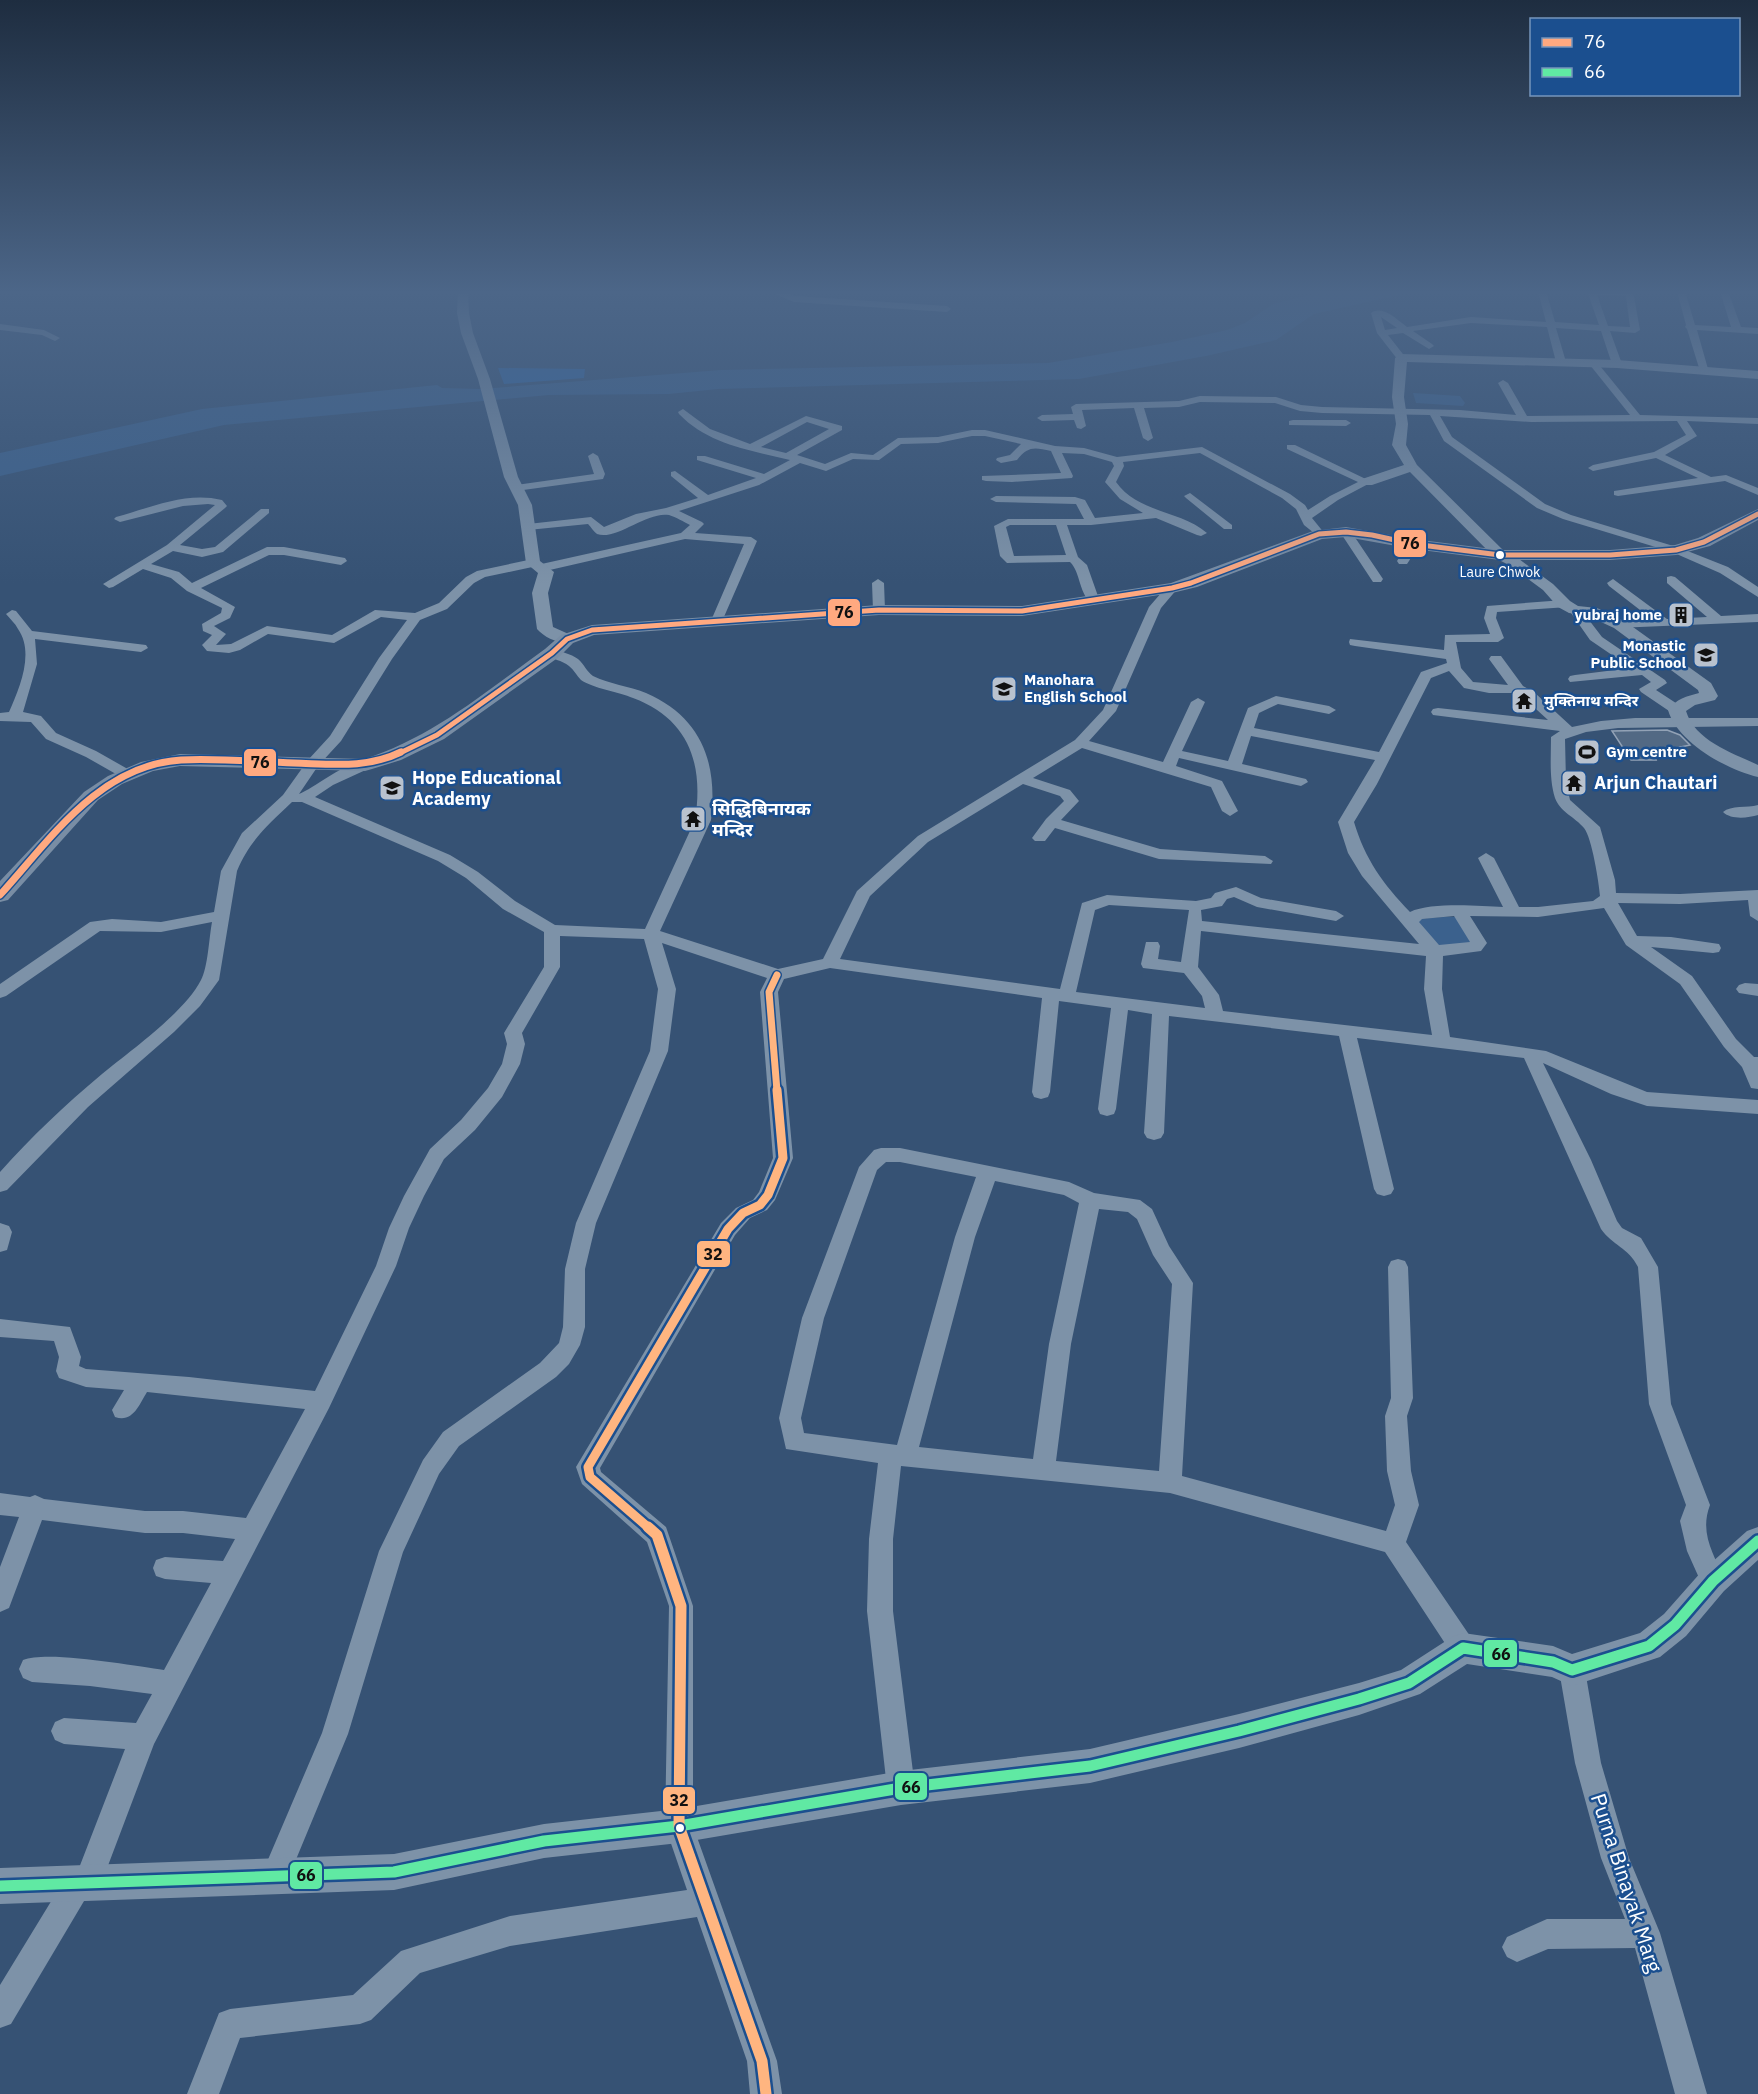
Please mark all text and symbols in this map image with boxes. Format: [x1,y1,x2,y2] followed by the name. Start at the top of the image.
[1530,18,1740,96] legend
[1584,30,1606,53] text: 76
[1584,60,1606,83] text: 66
[1393,529,1427,558] line badge: 76
[1400,533,1420,553] text: 76
[1494,549,1506,561] marker: Laure Chwok
[1460,563,1541,581] place label: Laure Chwok
[827,598,861,627] line badge: 76
[1666,600,1696,630] building icon: yubraj home
[834,602,854,622] text: 76
[1574,605,1662,624] place label: yubraj home
[1590,636,1686,672] place label: Monastic Public School
[1691,640,1721,670] school or university icon: Monastic Public School
[1024,670,1127,706] place label: Manohara English School
[989,674,1019,704] school or university icon: Manohara English School
[1509,686,1539,716] temple icon: मुक्तिनाथ मन्दिर
[1544,691,1639,711] place label: मुक्तिनाथ मन्दिर
[1572,737,1602,767] sports icon: Gym centre
[1606,742,1687,761] place label: Gym centre
[243,748,277,777] line badge: 76
[250,752,270,772] text: 76
[412,766,562,810] place label: Hope Educational Academy
[1559,768,1589,798] temple icon: Arjun Chautari
[1594,771,1717,794] place label: Arjun Chautari
[377,773,407,803] school or university icon: Hope Educational Academy
[712,797,812,841] place label: सिद्धिबिनायक मन्दिर
[678,804,708,834] temple icon: सिद्धिबिनायक मन्दिर
[696,1240,731,1268] line badge: 32
[703,1244,723,1264] text: 32
[1483,1639,1518,1668] line badge: 66
[1491,1644,1511,1664] text: 66
[894,1772,928,1801] line badge: 66
[901,1777,921,1797] text: 66
[662,1786,696,1815] line badge: 32
[669,1790,689,1810] text: 32
[1585,1790,1669,1976] street label: Purna Binayak Marg
[674,1822,686,1834] unlabelled marker
[289,1861,323,1890] line badge: 66
[296,1865,316,1885] text: 66

